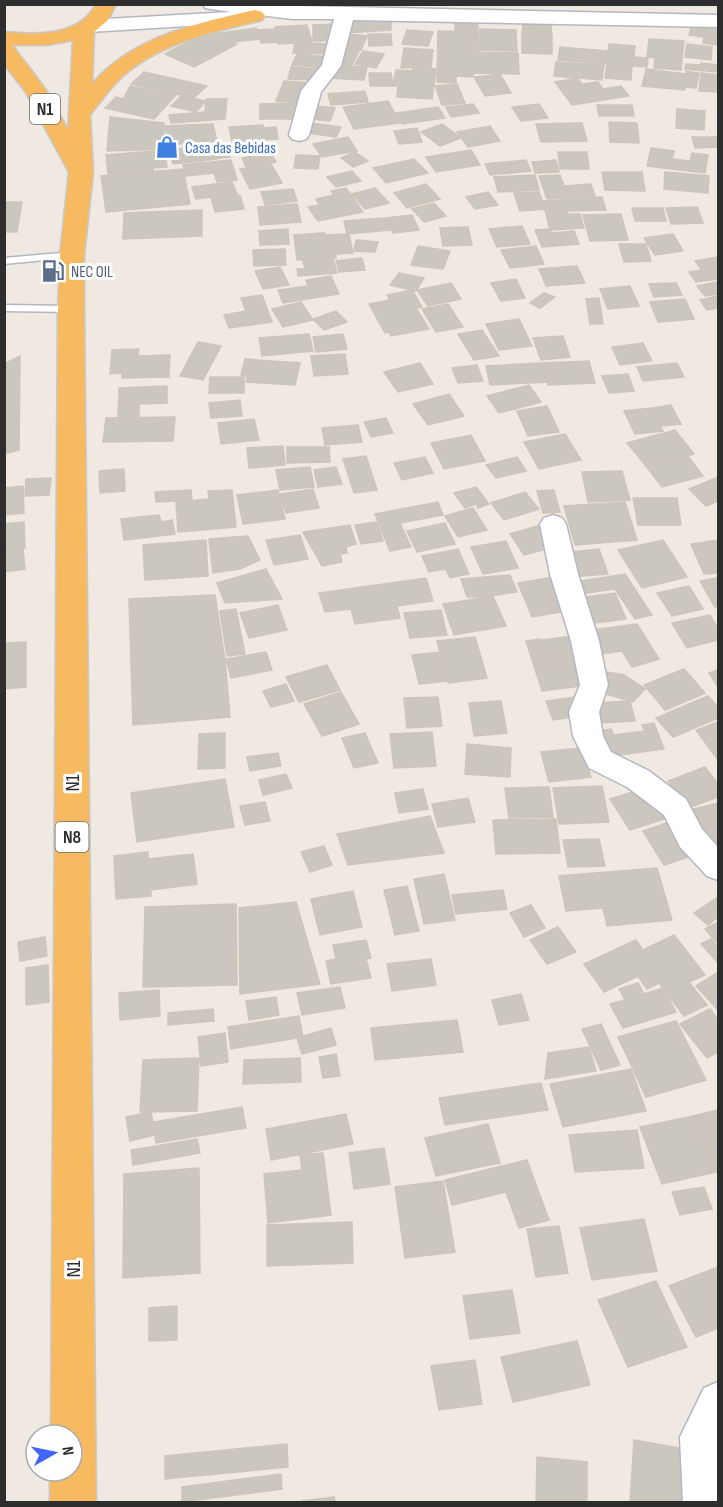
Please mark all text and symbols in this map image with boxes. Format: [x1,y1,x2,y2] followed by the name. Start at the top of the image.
[30,94,60,124] road number: N1
[154,134,180,160] shop icon: Casa das Bebidas
[185,139,276,158] place label: Casa das Bebidas
[40,258,66,284] fuel station icon: NEC OIL
[71,263,113,282] place label: NEC OIL
[61,774,85,792] street label: N1
[56,822,88,852] road number: N8
[62,1260,86,1278] street label: N1
[24,1423,84,1483] north arrow
[57,1445,77,1457] text: N

